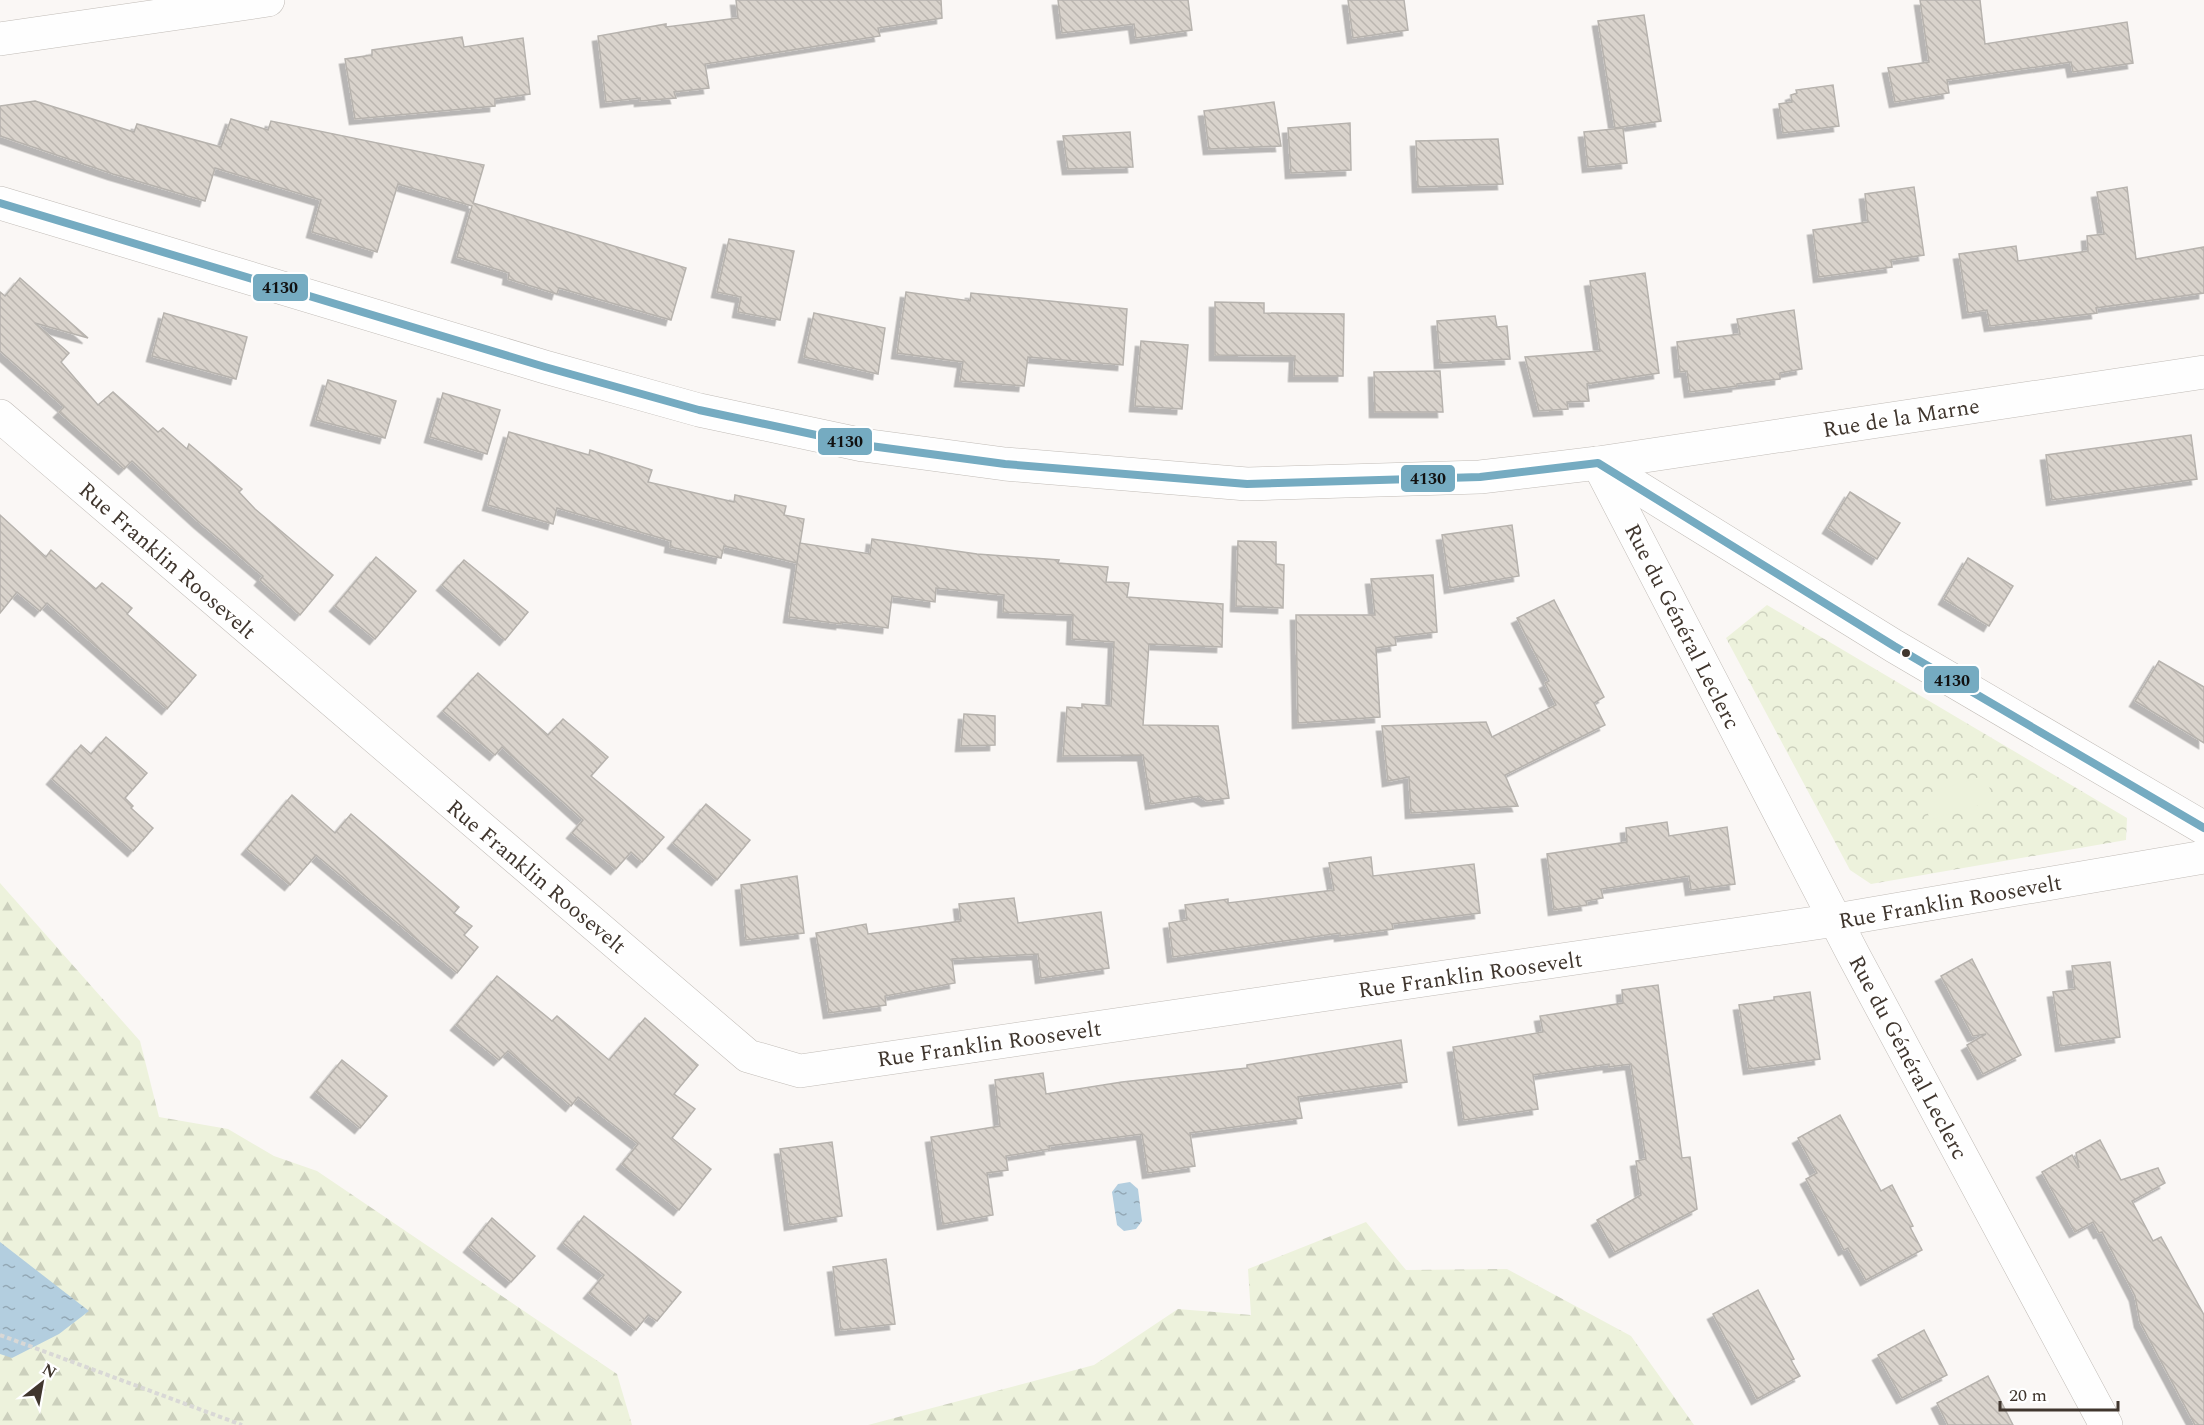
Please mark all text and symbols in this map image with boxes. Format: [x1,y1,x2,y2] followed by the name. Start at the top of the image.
[252,273,309,302] line badge: 4130
[262,276,298,300] text: 4130
[1821,390,1982,447] street label: Rue de la Marne
[817,427,873,456] line badge: 4130
[827,430,863,454] text: 4130
[1400,464,1456,493] line badge: 4130
[1410,467,1446,491] text: 4130
[71,474,263,648] street label: Rue Franklin Roosevelt
[1615,518,1748,735] street label: Rue du Général Leclerc
[1900,647,1912,659] unlabelled marker
[1923,665,1980,694] line badge: 4130
[1934,669,1970,693] text: 4130
[439,792,633,963] street label: Rue Franklin Roosevelt
[1836,867,2065,938] street label: Rue Franklin Roosevelt
[1356,943,1585,1008] street label: Rue Franklin Roosevelt
[1840,950,1976,1166] street label: Rue du Général Leclerc
[875,1012,1104,1077] street label: Rue Franklin Roosevelt
[12,1353,72,1413] north arrow
[37,1357,61,1385] text: N
[2000,1374,2118,1412] scale bar
[2009,1382,2047,1409] text: 20 m

